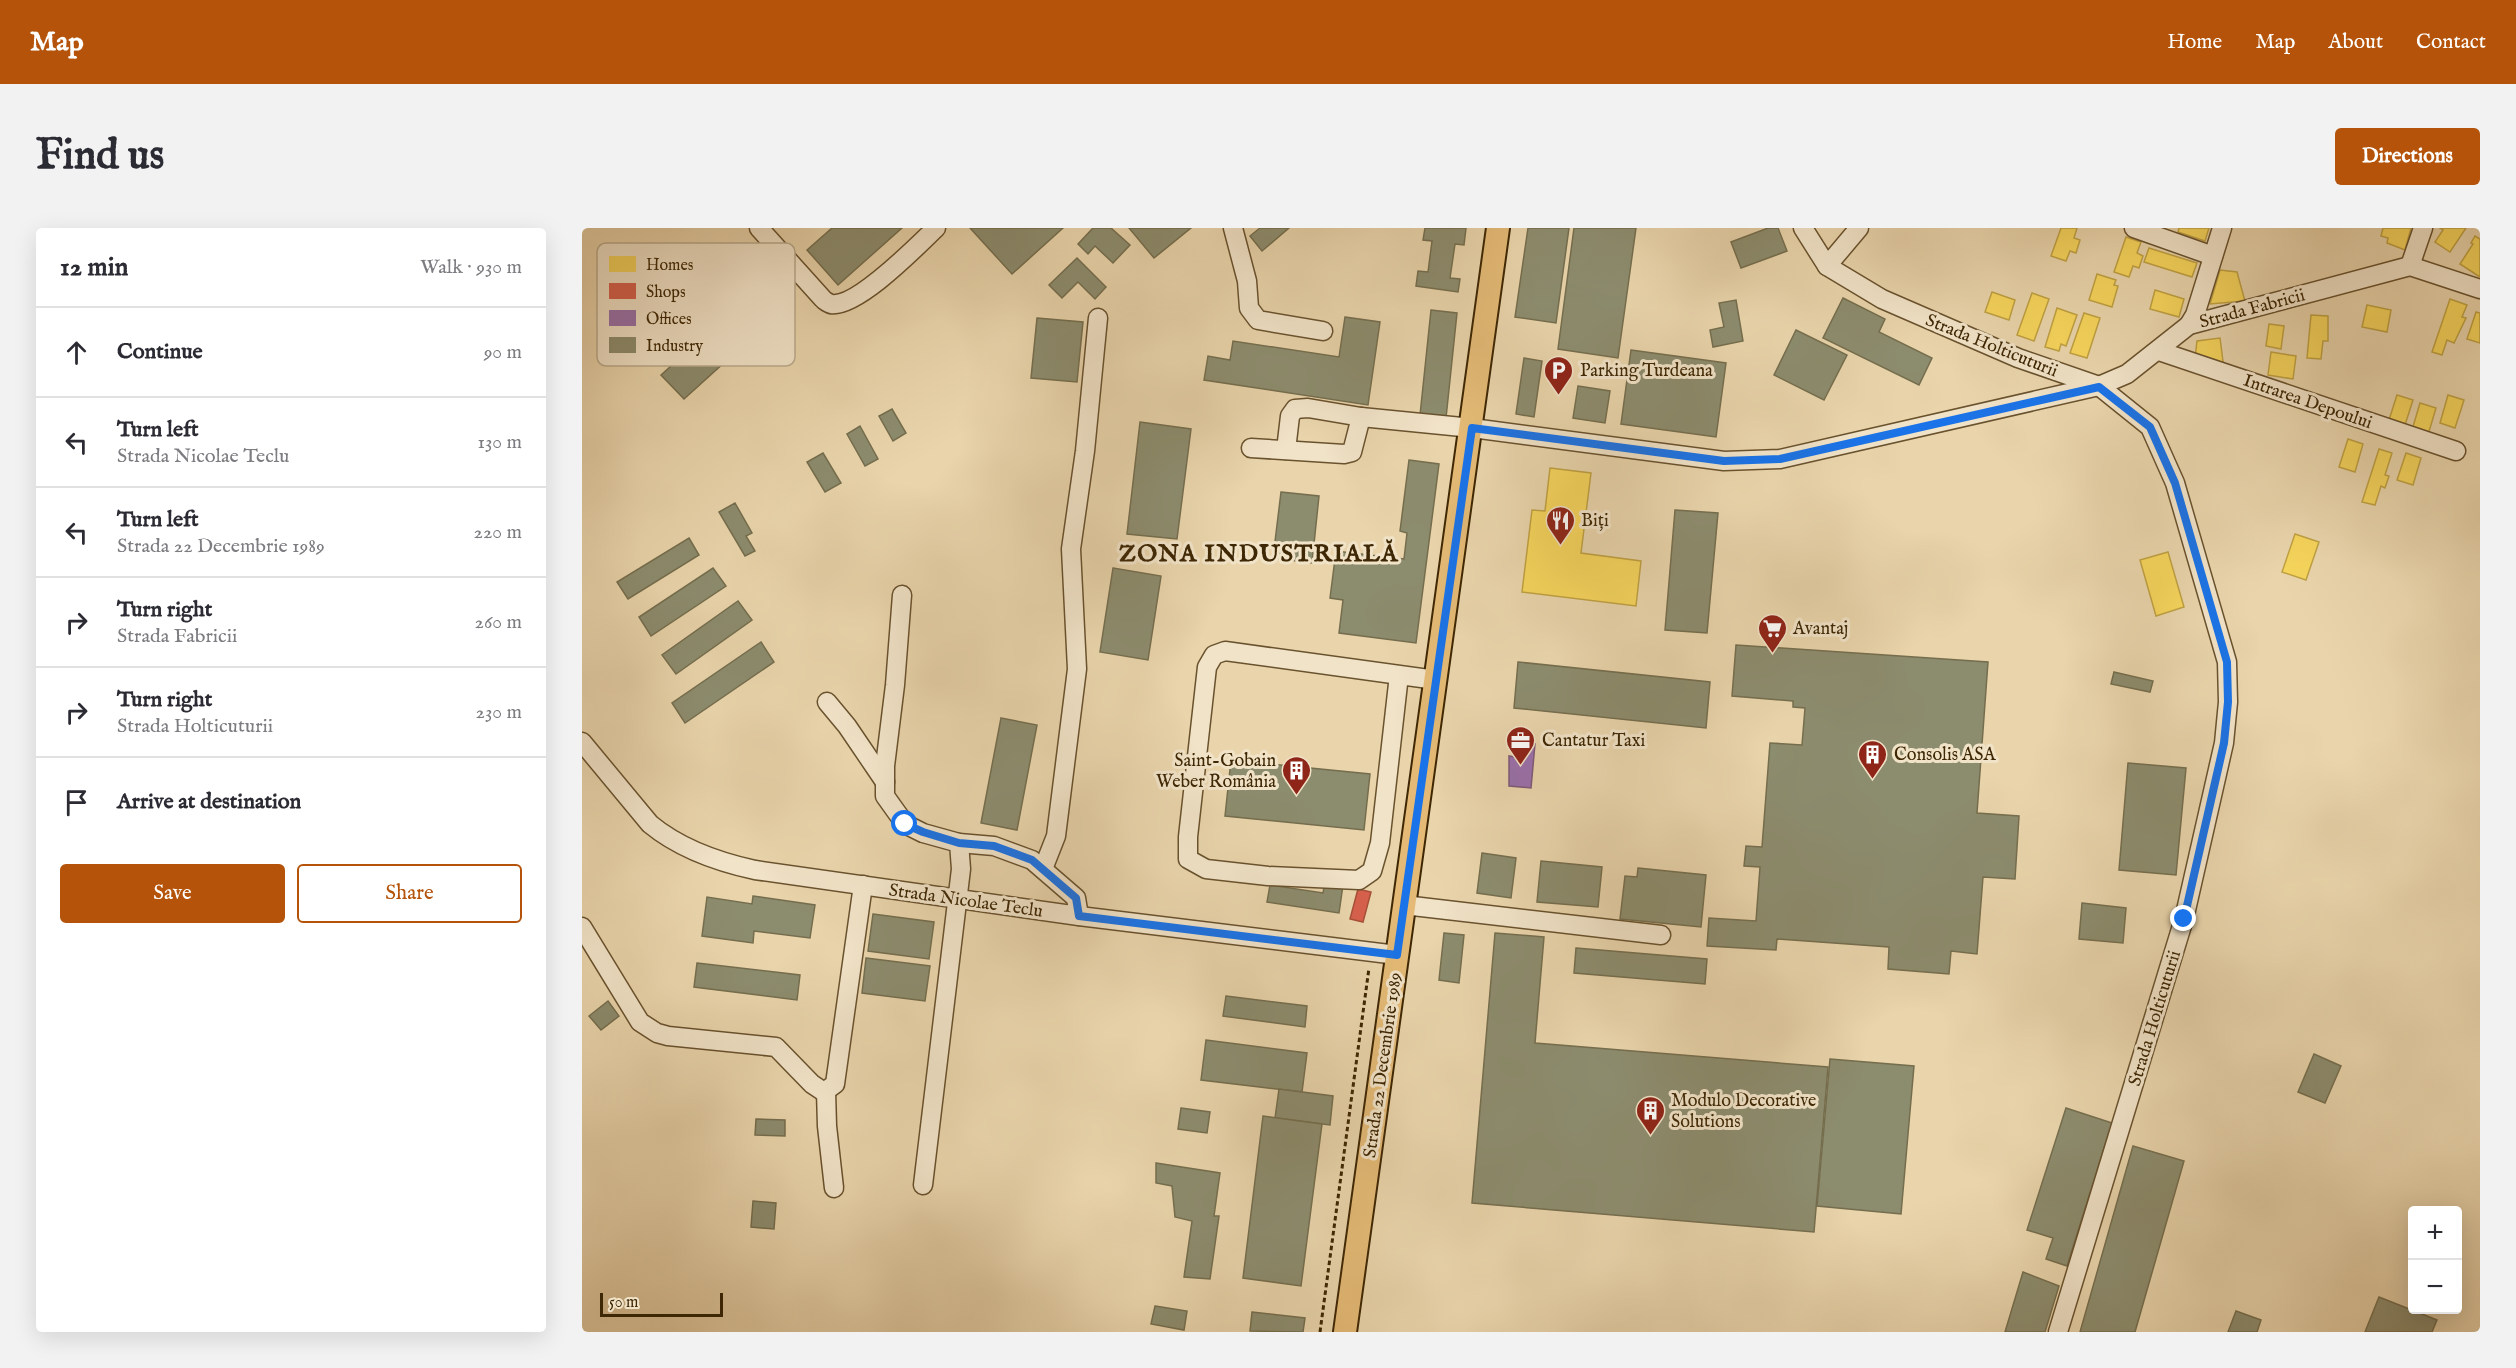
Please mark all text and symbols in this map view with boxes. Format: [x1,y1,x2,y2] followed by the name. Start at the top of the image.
[30,25,84,60] text: Map
[2167,29,2222,56] text: Home
[2255,29,2295,56] text: Map
[2328,29,2383,56] text: About
[2416,29,2486,56] text: Contact
[2335,128,2480,185] button: Directions
[36,130,164,183] text: Find us
[597,243,795,366] legend
[60,251,128,284] text: 12 min
[420,255,522,280] text: Walk · 930 m
[646,256,694,276] text: Homes
[646,283,686,303] text: Shops
[2197,284,2308,335] street label: Strada Fabricii
[1922,309,2061,383] street label: Strada Holticuturii
[646,310,692,330] text: Offices
[60,336,93,369] icon: ahead
[646,337,703,357] text: Industry
[117,338,203,366] text: Continue
[484,340,522,365] text: 90 m
[1543,354,1575,396] parking icon: Parking Turdeana
[1580,360,1713,383] place label: Parking Turdeana
[2240,370,2375,435] street label: Intrarea Depoului
[117,416,199,444] text: Turn left
[60,426,93,459] icon: left
[477,430,522,455] text: 130 m
[117,444,289,469] text: Strada Nicolae Teclu
[1544,504,1576,546] restaurant icon: Biți
[117,506,199,534] text: Turn left
[1581,510,1609,533] place label: Biți
[60,516,93,549] icon: left
[474,520,522,545] text: 220 m
[117,534,325,559] text: Strada 22 Decembrie 1989
[1119,539,1399,570] district label: ZONA INDUSTRIALĂ
[117,596,212,624] text: Turn right
[60,606,93,639] icon: right
[475,610,522,635] text: 260 m
[1756,612,1788,654] supermarket icon: Avantaj
[1792,618,1848,641] place label: Avantaj
[117,624,237,649] text: Strada Fabricii
[117,686,212,714] text: Turn right
[60,696,93,729] icon: right
[476,700,522,725] text: 230 m
[117,714,273,739] text: Strada Holticuturii
[1505,724,1537,766] office icon: Cantatur Taxi
[1542,730,1645,753] place label: Cantatur Taxi
[1857,738,1889,780] building icon: Consolis ASA
[1894,744,1996,767] place label: Consolis ASA
[1156,750,1276,794] place label: Saint-Gobain Weber România
[1281,754,1313,796] building icon: Saint-Gobain Weber România
[60,786,93,819] icon: arrive
[117,788,301,816] text: Arrive at destination
[891,810,917,836] route start
[60,864,285,923] button: Save
[297,864,522,923] button: Share
[887,879,1044,924] street label: Strada Nicolae Teclu
[2170,905,2196,931] route end
[2124,948,2187,1089] street label: Strada Holticuturii
[1359,971,1408,1159] street label: Strada 22 Decembrie 1989
[1671,1090,1816,1134] place label: Modulo Decorative Solutions
[1634,1094,1666,1136] building icon: Modulo Decorative Solutions
[2408,1206,2462,1314] map controls
[2408,1206,2462,1260] button: +
[2408,1260,2462,1314] button: −
[600,1290,723,1318] scale bar
[609,1293,638,1313] text: 50 m

